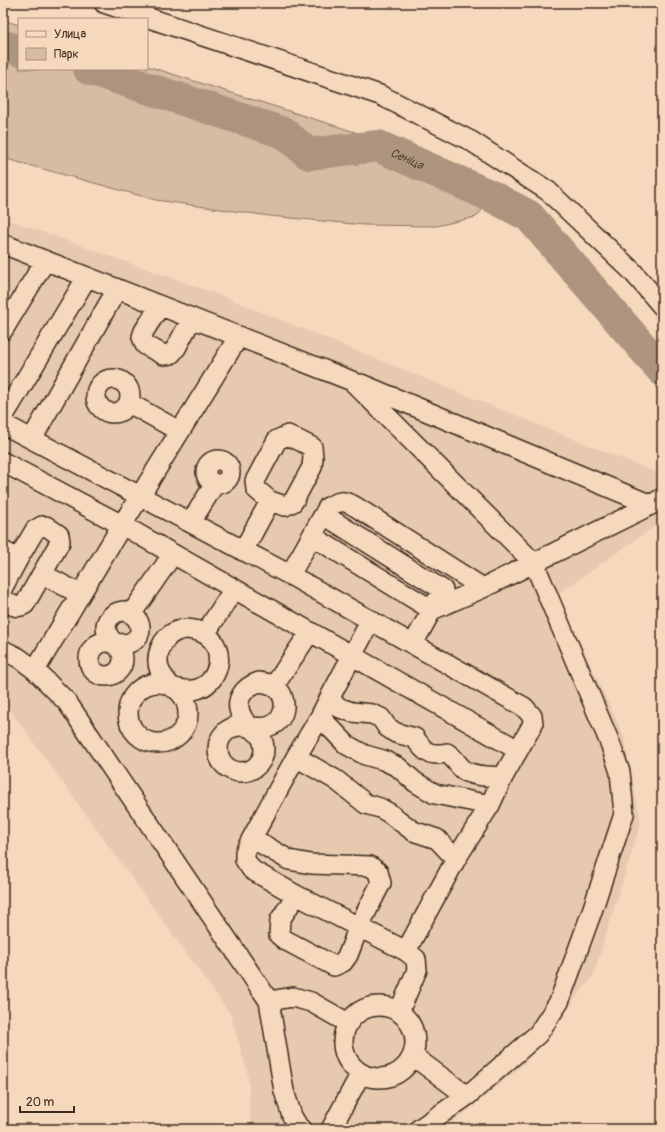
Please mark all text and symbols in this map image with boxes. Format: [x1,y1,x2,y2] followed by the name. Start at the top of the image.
[18,18,148,70] legend
[54,27,86,42] text: Улица
[54,47,79,62] text: Парк
[388,145,427,174] water label: Сеніца
[20,1088,74,1114] scale bar
[26,1095,55,1110] text: 20 m

